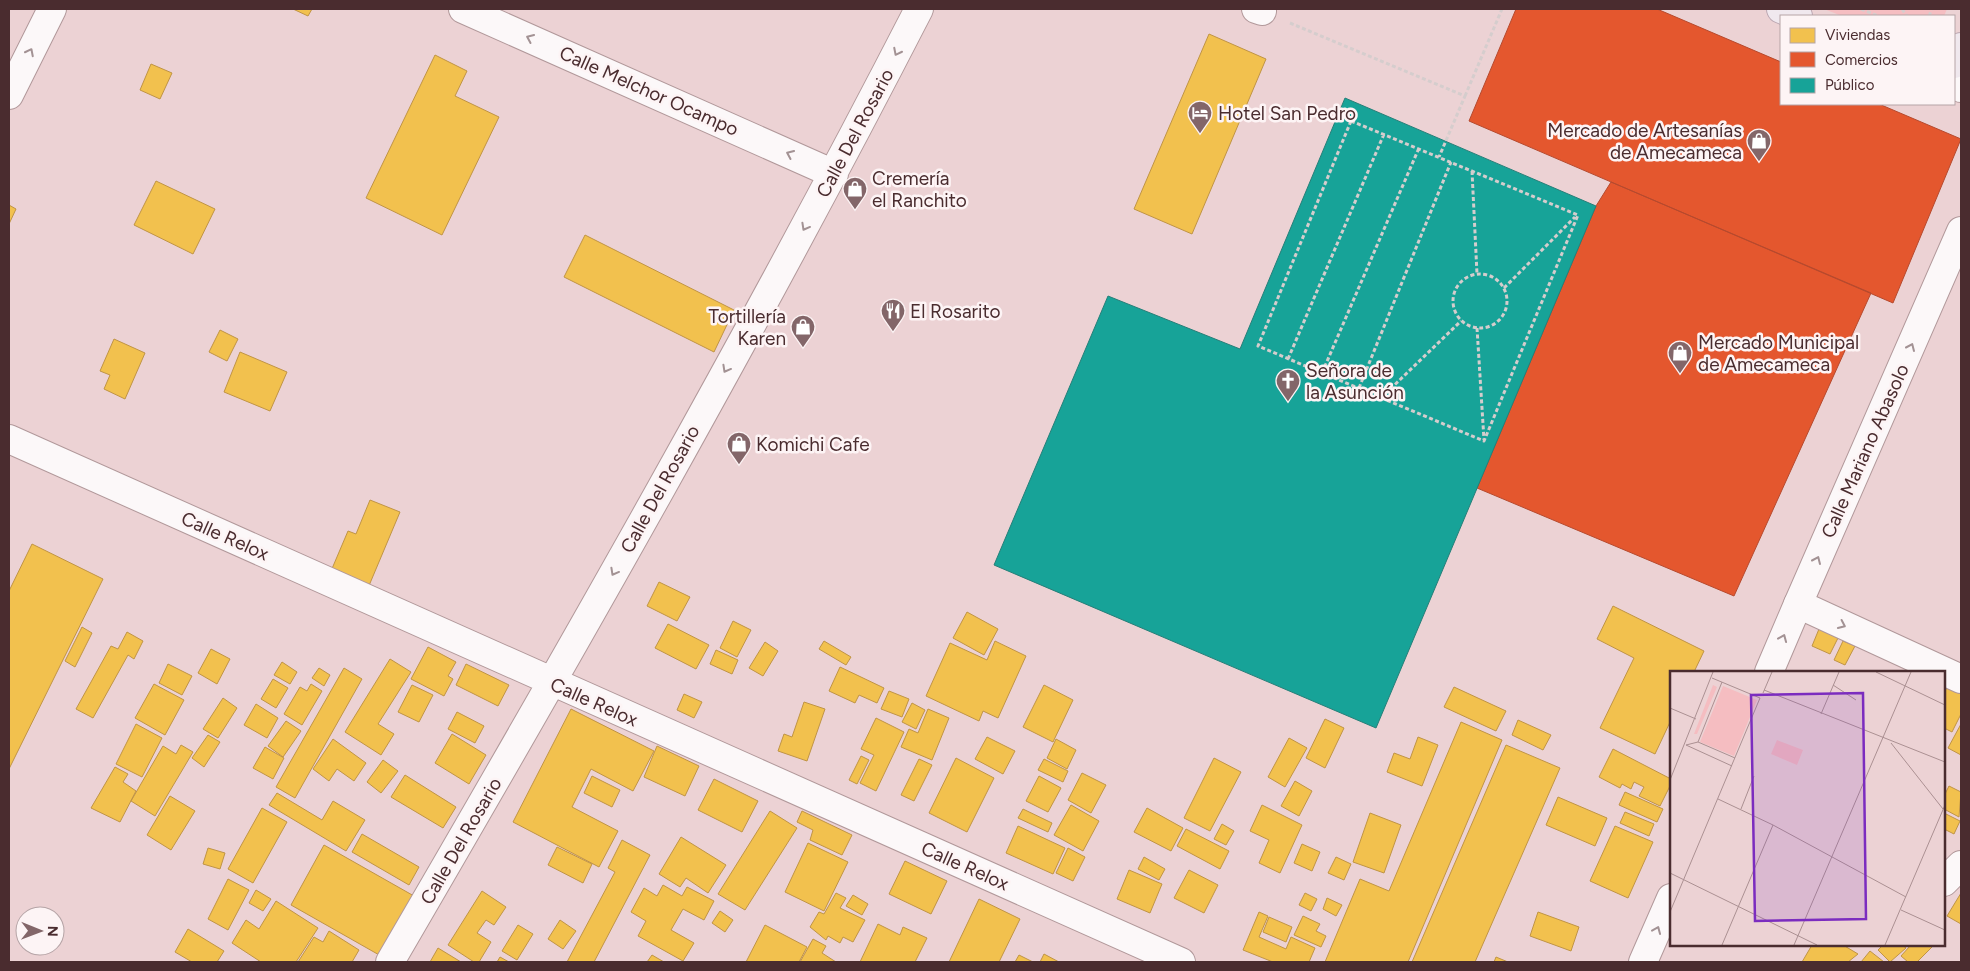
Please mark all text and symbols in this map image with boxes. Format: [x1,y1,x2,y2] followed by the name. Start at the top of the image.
[1780,15,1955,105] legend
[1825,26,1890,44] text: Viviendas
[526,34,535,45] one-way arrow
[556,41,742,141] street label: Calle Melchor Ocampo
[893,47,903,56] one-way arrow
[24,48,34,57] one-way arrow
[1825,51,1898,69] text: Comercios
[811,65,899,201] street label: Calle Del Rosario
[1825,76,1875,94] text: Público
[1187,100,1213,134] hotel icon: Hotel San Pedro
[1218,102,1356,125] place label: Hotel San Pedro
[1547,119,1742,164] place label: Mercado de Artesanías de Amecameca
[1746,128,1772,162] shop icon: Mercado de Artesanías de Amecameca
[786,150,795,161] one-way arrow
[872,167,967,212] place label: Cremería el Ranchito
[842,176,868,210] shop icon: Cremería el Ranchito
[801,222,811,231] one-way arrow
[880,298,906,332] restaurant icon: El Rosarito
[910,300,1001,323] place label: El Rosarito
[708,305,786,350] place label: Tortillería Karen
[790,314,816,348] shop icon: Tortillería Karen
[1698,331,1859,376] place label: Mercado Municipal de Amecameca
[1667,340,1693,374] shop icon: Mercado Municipal de Amecameca
[1904,343,1915,352] one-way arrow
[1306,359,1404,404] place label: Señora de la Asunción
[1816,360,1914,542] street label: Calle Mariano Abasolo
[723,364,733,373] one-way arrow
[1275,368,1301,402] church icon: Señora de la Asunción
[615,421,705,557] street label: Calle Del Rosario
[726,431,752,465] shop icon: Komichi Cafe
[756,433,870,456] place label: Komichi Cafe
[178,507,272,565] street label: Calle Relox
[1811,556,1822,565] one-way arrow
[610,567,620,576] one-way arrow
[1837,618,1846,629] one-way arrow
[1777,634,1788,643] one-way arrow
[1670,671,1945,946] inset map
[547,673,641,731] street label: Calle Relox
[415,774,507,908] street label: Calle Del Rosario
[918,837,1012,895] street label: Calle Relox
[15,906,65,956] north arrow
[44,926,61,937] text: N
[1651,926,1662,935] one-way arrow

